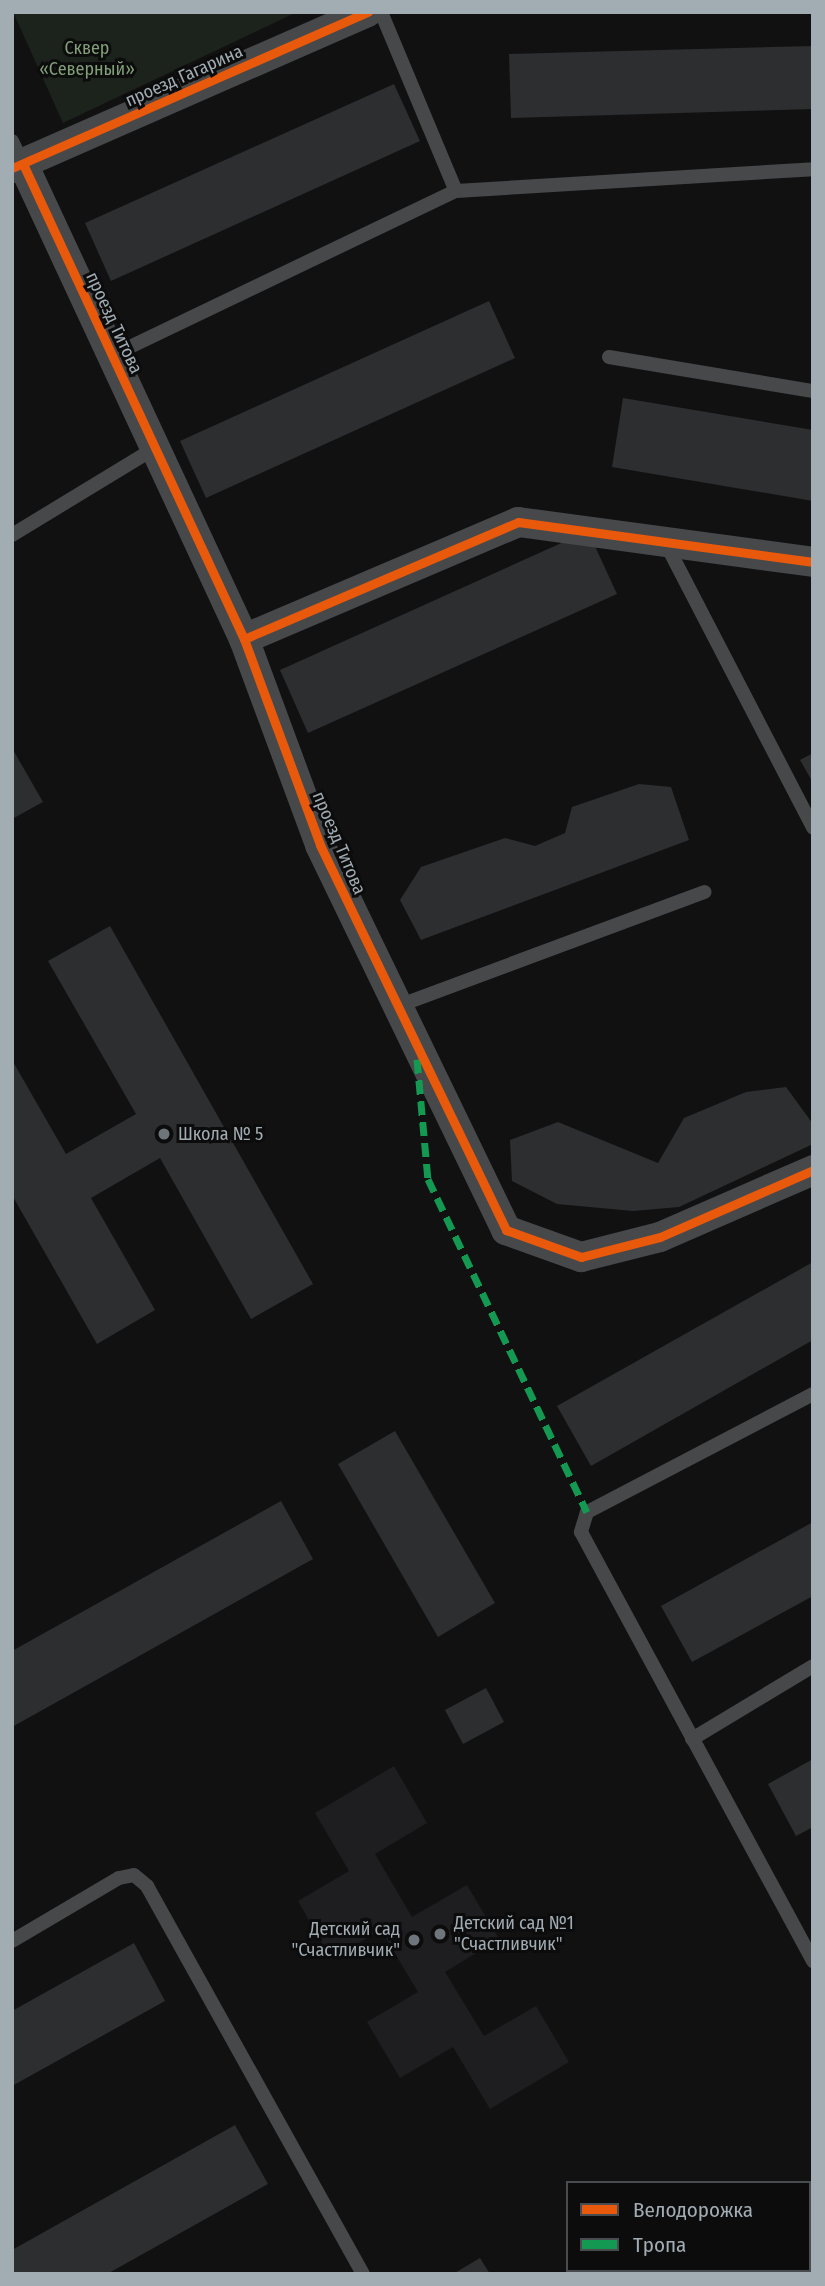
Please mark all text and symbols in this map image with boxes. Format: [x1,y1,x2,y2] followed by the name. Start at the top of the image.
[39,38,135,80] park label: Сквер «Северный»
[122,40,246,112] street label: проезд Гагарина
[81,269,147,377] street label: проезд Титова
[308,788,370,898] street label: проезд Титова
[178,1123,263,1145] place label: Школа № 5
[156,1126,172,1142] marker: Школа № 5
[454,1913,574,1955] place label: Детский сад №1 "Счастливчик"
[291,1919,400,1962] place label: Детский сад "Счастливчик"
[432,1926,448,1942] marker: Детский сад №1 "Счастливчик"
[406,1932,422,1948] marker: Детский сад "Счастливчик"
[566,2181,811,2272] legend
[633,2197,753,2223] text: Велодорожка
[633,2232,686,2258] text: Тропа

